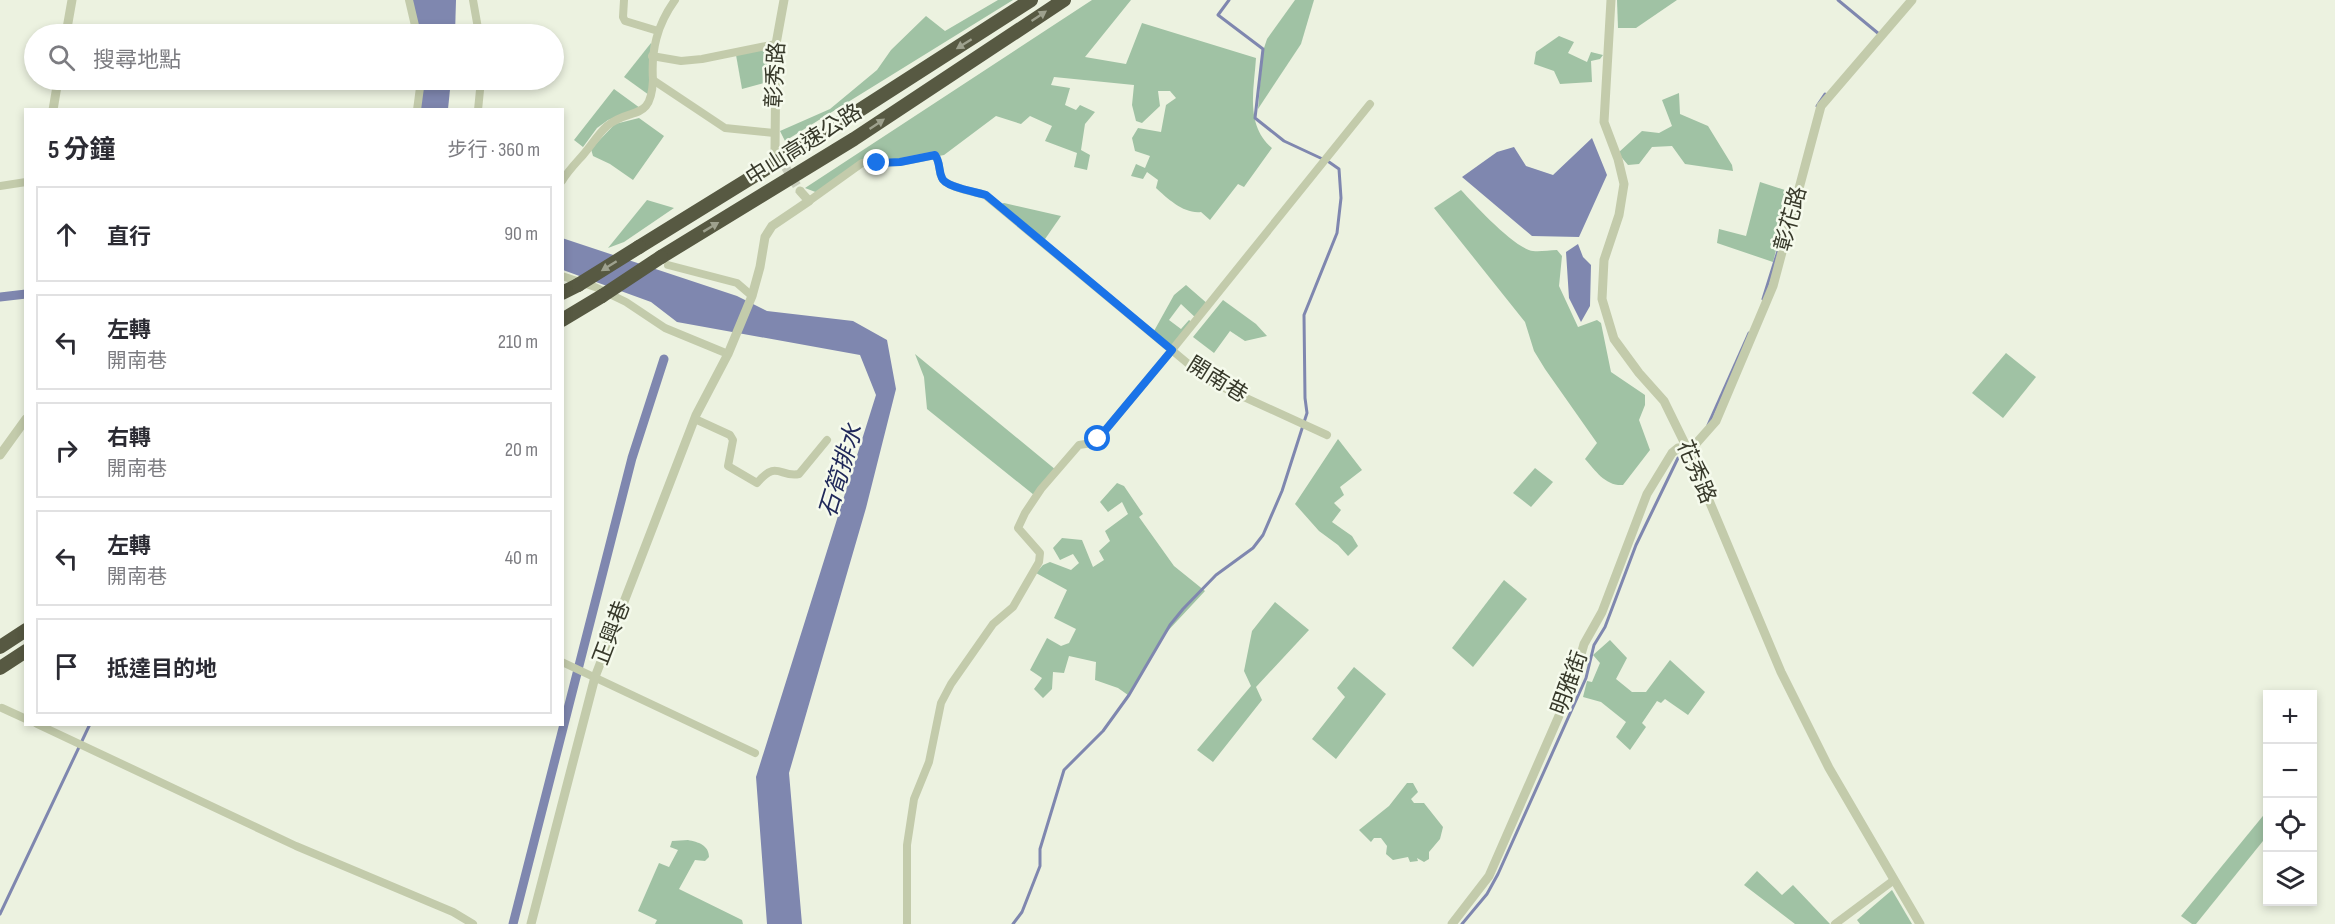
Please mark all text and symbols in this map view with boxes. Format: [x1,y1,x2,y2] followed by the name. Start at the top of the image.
[1031,11,1048,22] one-way arrow
[24,24,564,90] search box
[956,38,972,49] one-way arrow
[45,41,78,74] icon: search
[761,41,791,109] street label: 彰秀路
[93,47,181,74] text: 搜尋地點
[741,99,867,191] street label: 中山高速公路
[869,119,885,130] one-way arrow
[48,135,115,166] text: 5 分鐘
[448,138,540,162] text: 步行 · 360 m
[863,149,889,175] route end
[1769,184,1813,254] street label: 彰花路
[50,218,83,251] icon: ahead
[703,221,719,232] one-way arrow
[504,222,538,246] text: 90 m
[107,224,151,251] text: 直行
[600,261,617,272] one-way arrow
[107,317,151,344] text: 左轉
[50,326,83,359] icon: left
[498,330,538,354] text: 210 m
[107,349,167,373] text: 開南巷
[1182,351,1252,409] street label: 開南巷
[813,420,869,521] water label: 石筍排水
[107,425,151,452] text: 右轉
[1084,425,1110,451] route start
[50,434,83,467] icon: right
[1671,436,1721,508] street label: 花秀路
[505,438,538,462] text: 20 m
[107,457,167,481] text: 開南巷
[107,533,151,560] text: 左轉
[50,542,83,575] icon: left
[505,546,538,570] text: 40 m
[107,565,167,589] text: 開南巷
[588,597,636,669] street label: 正興巷
[1546,647,1594,719] street label: 明雅街
[50,650,83,683] icon: arrive
[107,656,217,683] text: 抵達目的地
[2263,690,2317,906] map controls
[2263,690,2317,744] button: +
[2263,744,2317,798] button: −
[2263,798,2317,852] button: locate
[2263,852,2317,906] button: layers

